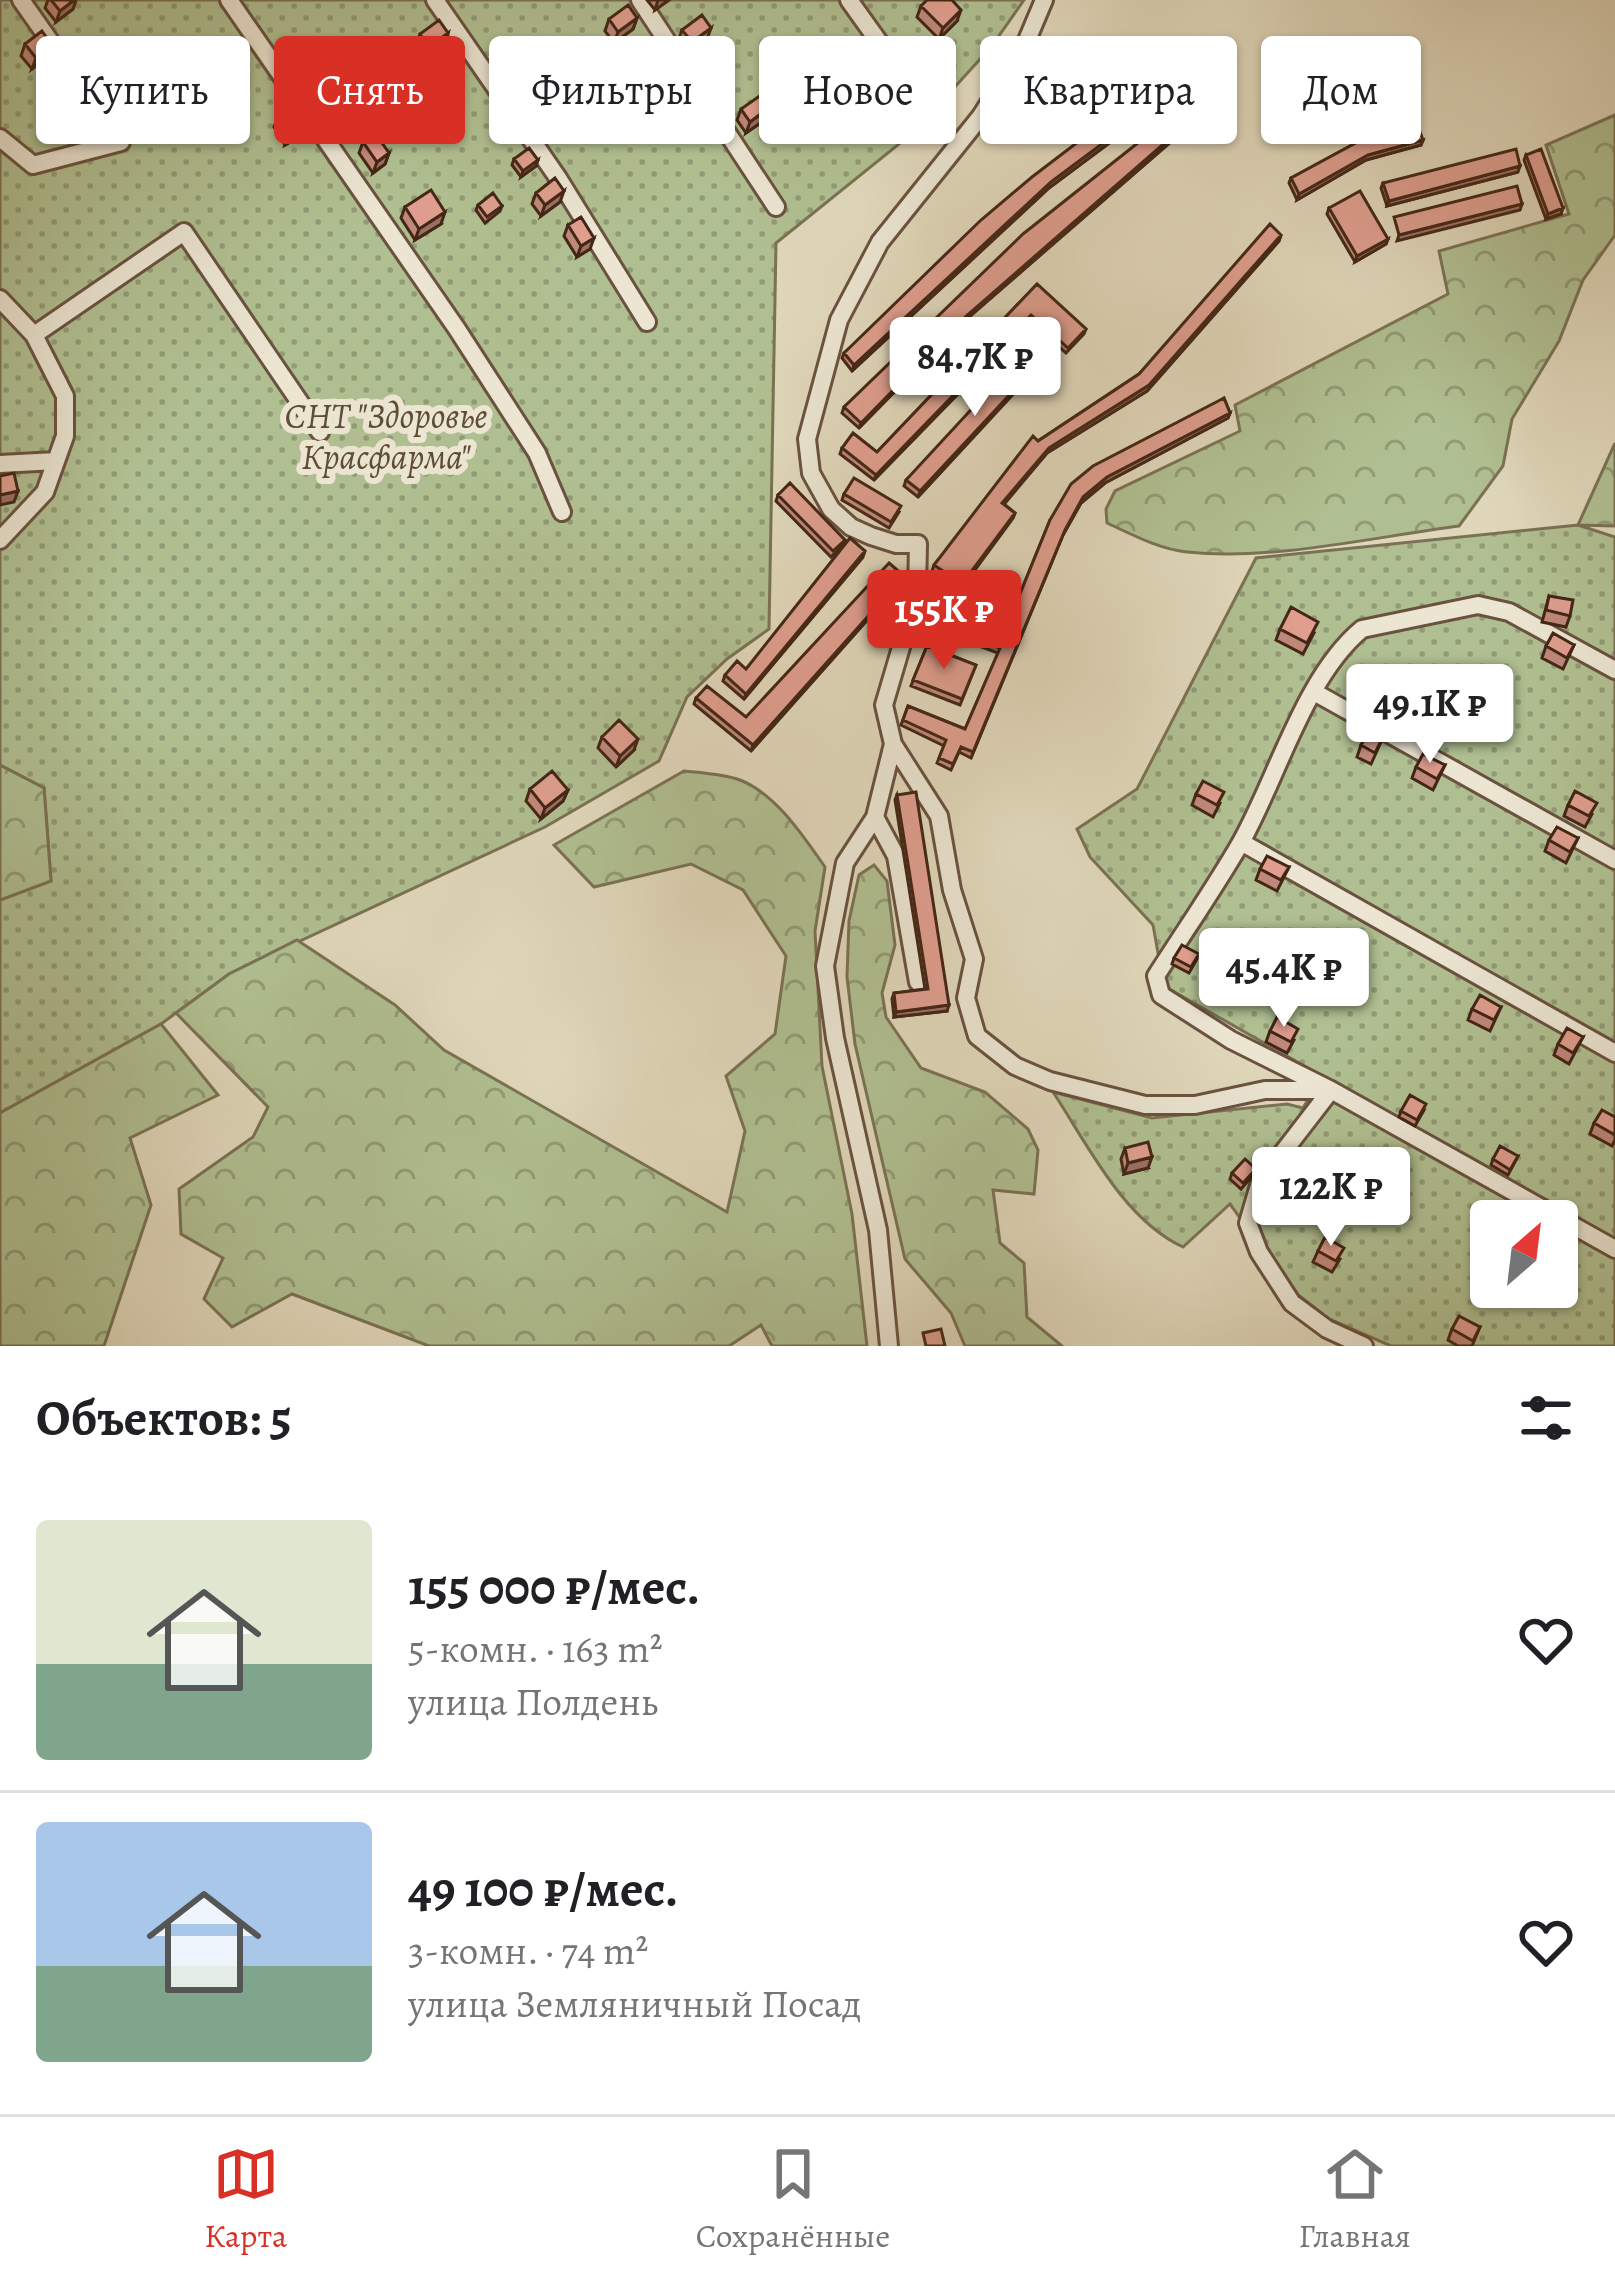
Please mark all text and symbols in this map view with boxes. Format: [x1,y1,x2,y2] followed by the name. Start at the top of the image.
[36,36,250,144] chip: Купить
[274,36,465,144] chip: Снять
[489,36,735,144] chip: Фильтры
[759,36,956,144] chip: Новое
[980,36,1237,144] chip: Квартира
[1261,36,1421,144] chip: Дом
[864,317,1086,419] pin: 84.7K ₽
[917,329,1033,382] text: 84.7K ₽
[284,391,488,481] park label: СНТ "Здоровье Красфарма"
[846,570,1042,672] pin: 155K ₽
[894,582,994,635] text: 155K ₽
[1319,664,1541,766] pin: 49.1K ₽
[1373,676,1487,729] text: 49.1K ₽
[1173,928,1395,1030] pin: 45.4K ₽
[1226,940,1342,993] text: 45.4K ₽
[1233,1147,1429,1249] pin: 122K ₽
[1279,1159,1383,1212] text: 122K ₽
[1470,1200,1578,1308] north arrow
[1470,1200,1578,1308] map controls
[36,1383,292,1453] text: Объектов: 5
[1513,1385,1579,1451] icon: filters
[408,1552,700,1622] text: 155 000 ₽/мес.
[132,1568,276,1712] icon: home
[1513,1607,1579,1673] icon: heart
[408,1622,662,1675] text: 5-комн. · 163 m²
[408,1675,658,1728] text: улица Полдень
[408,1854,679,1924] text: 49 100 ₽/мес.
[132,1870,276,2014] icon: home
[1513,1909,1579,1975] icon: heart
[408,1924,648,1977] text: 3-комн. · 74 m²
[408,1977,861,2030] text: улица Земляничный Посад
[204,2141,287,2258] tab: Карта
[696,2141,890,2258] tab: Сохранённые
[1299,2141,1411,2258] tab: Главная

